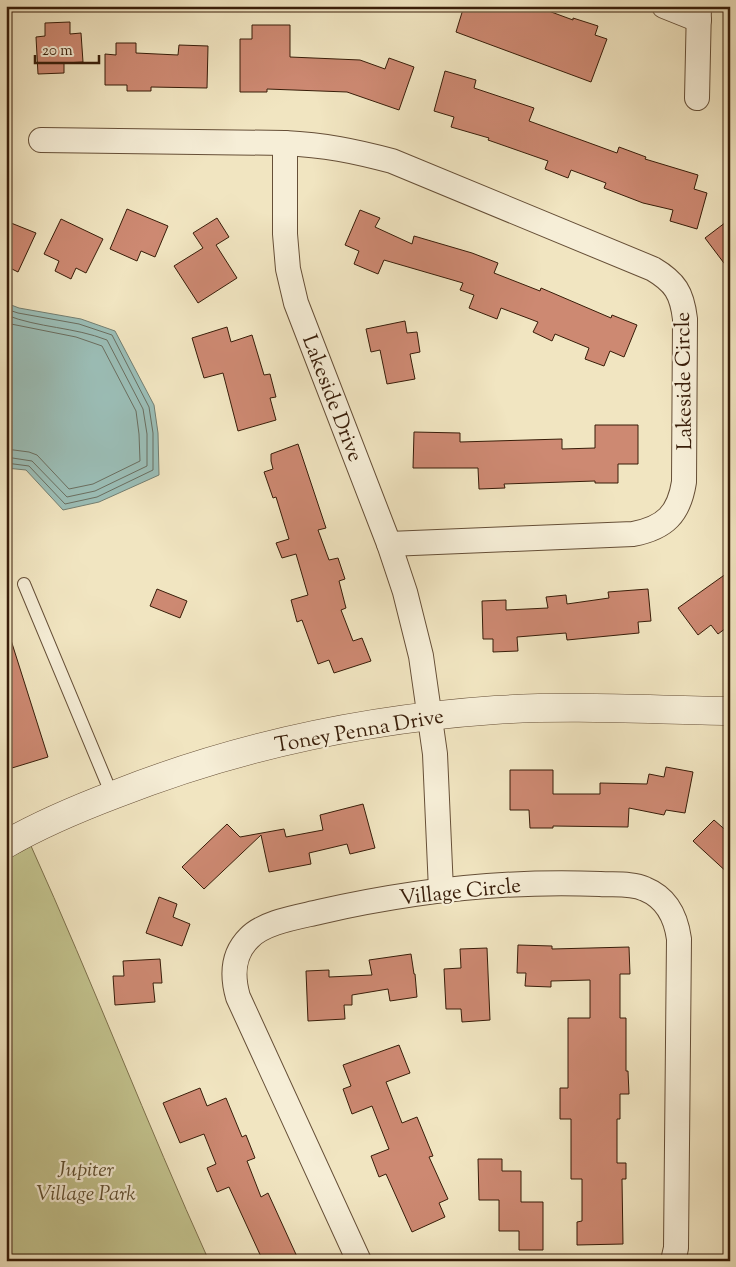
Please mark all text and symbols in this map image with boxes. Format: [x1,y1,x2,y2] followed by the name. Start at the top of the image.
[35,32,99,64] scale bar
[42,41,73,62] text: 20 m
[669,312,701,450] street label: Lakeside Circle
[293,331,369,467] street label: Lakeside Drive
[272,702,446,762] street label: Toney Penna Drive
[398,872,523,914] street label: Village Circle
[36,1156,136,1210] park label: Jupiter Village Park

